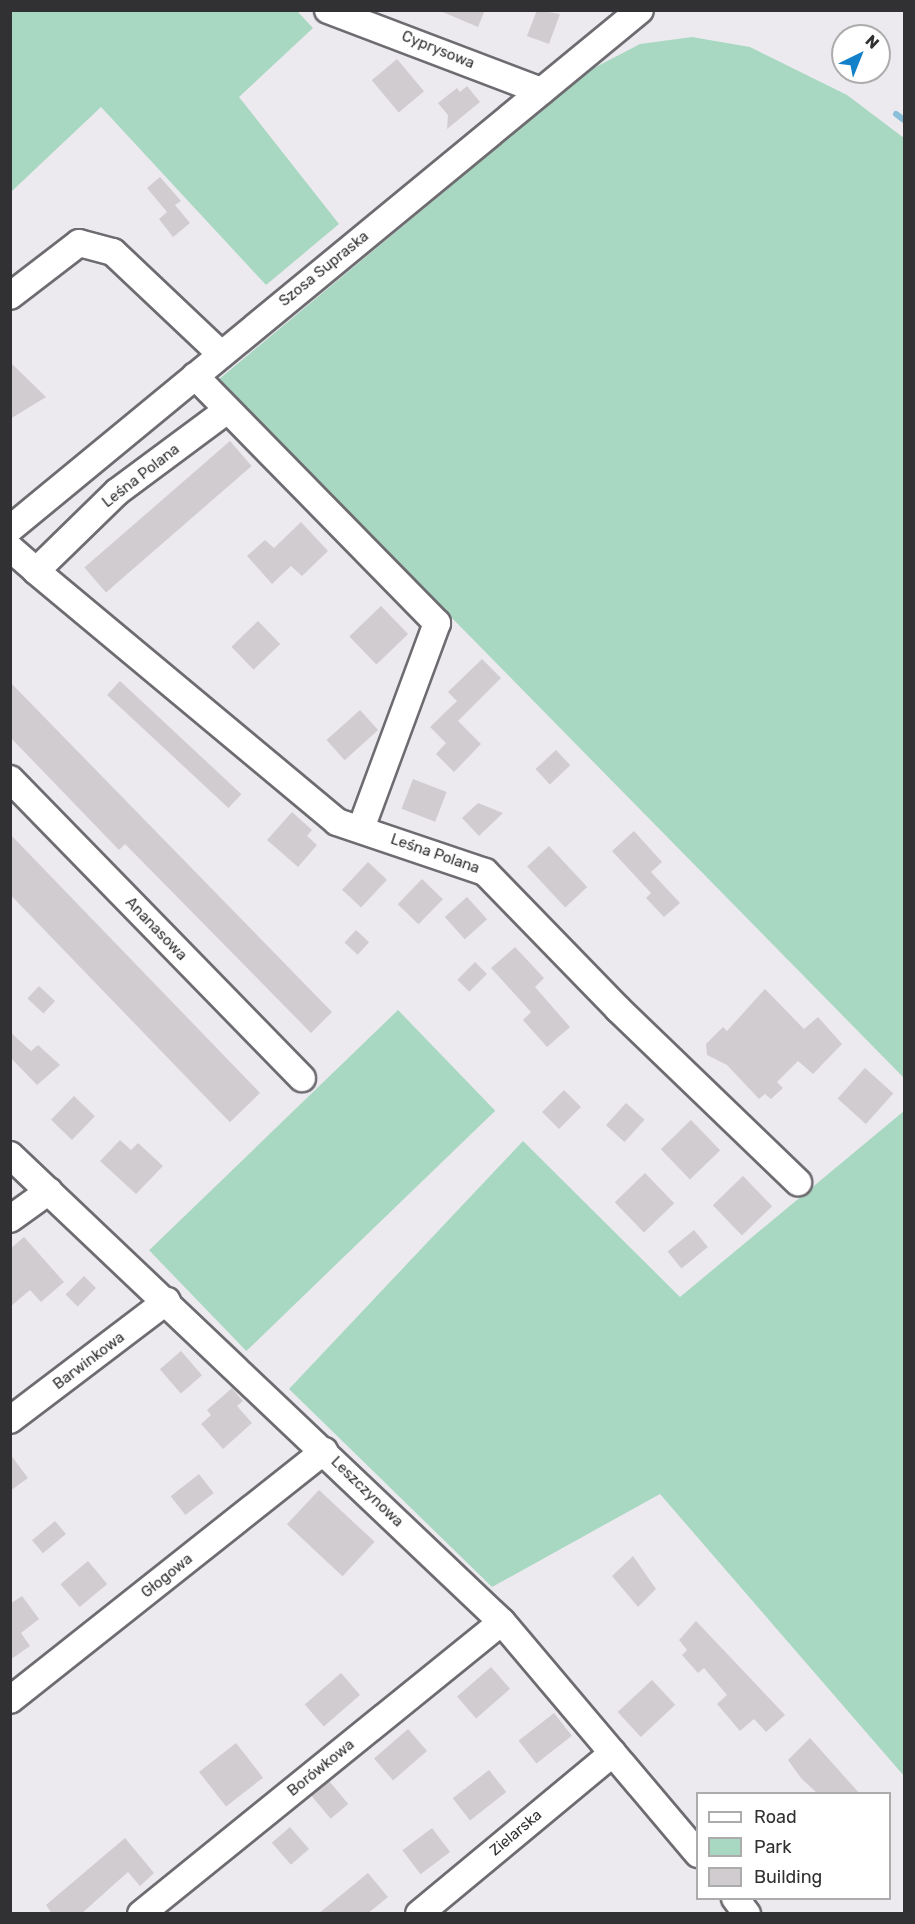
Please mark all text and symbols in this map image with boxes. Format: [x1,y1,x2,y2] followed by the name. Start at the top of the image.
[831,24,891,84] north arrow
[399,27,477,73] street label: Cyprysowa
[862,31,883,53] text: N
[276,227,372,311] street label: Szosa Supraska
[99,440,183,512] street label: Leśna Polana
[388,830,482,878] street label: Leśna Polana
[121,894,191,964] street label: Ananasowa
[50,1328,128,1394] street label: Barwinkowa
[327,1453,407,1531] street label: Leszczynowa
[138,1550,196,1602] street label: Głogowa
[284,1736,358,1800] street label: Borówkowa
[696,1792,891,1900] legend
[486,1806,546,1860] street label: Zielarska
[754,1806,797,1828] text: Road
[754,1836,791,1858] text: Park
[754,1866,822,1888] text: Building

